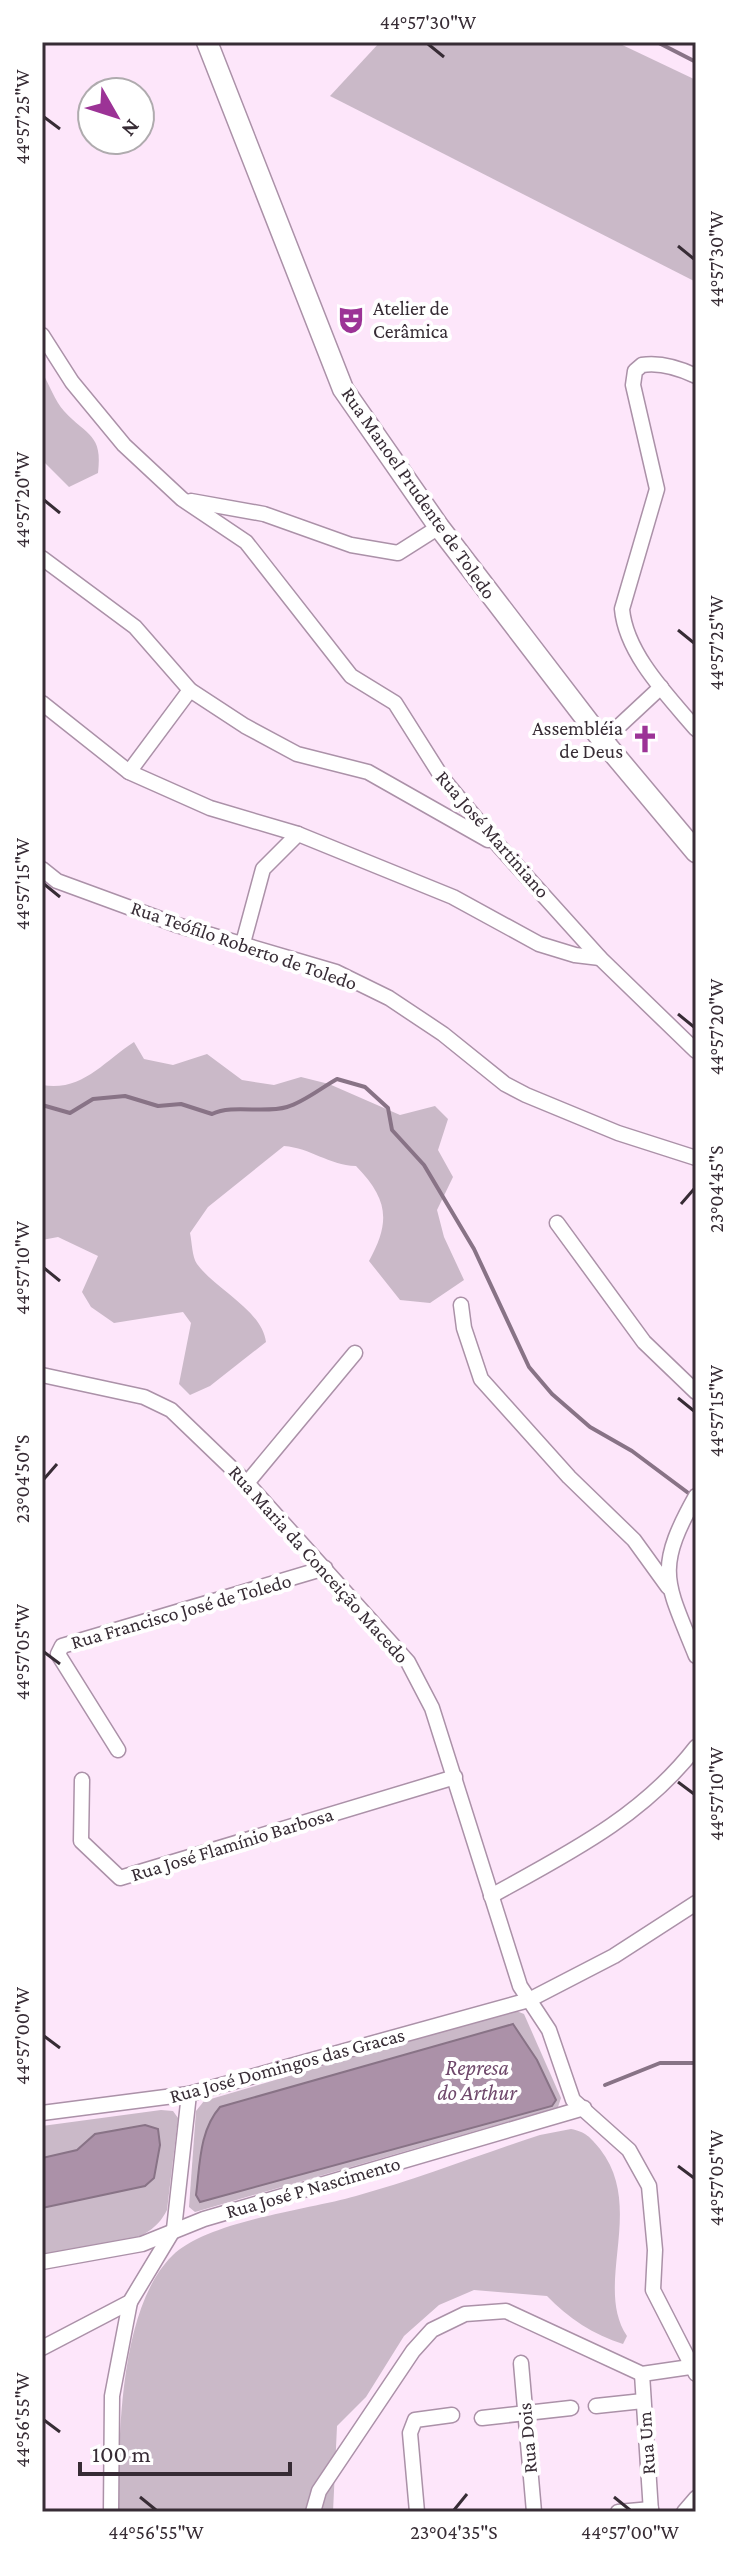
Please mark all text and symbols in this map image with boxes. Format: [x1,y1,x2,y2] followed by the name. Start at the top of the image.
[380,11,477,33] text: 44°57'30"W
[11,69,33,165] text: 44°57'25"W
[76,76,156,156] north arrow
[117,115,146,142] text: N
[705,210,727,307] text: 44°57'30"W
[373,297,449,342] place label: Atelier de Cerâmica
[336,305,366,335] theatre icon: Atelier de Cerâmica
[337,383,501,603] street label: Rua Manoel Prudente de Toledo
[11,451,33,548] text: 44°57'20"W
[705,595,727,691] text: 44°57'25"W
[532,717,623,762] place label: Assembléia de Deus
[630,724,660,754] church icon: Assembléia de Deus
[431,766,554,903] street label: Rua José Martiniano
[11,837,33,930] text: 44°57'15"W
[128,896,360,994] street label: Rua Teófilo Roberto de Toledo
[705,978,727,1075] text: 44°57'20"W
[705,1145,727,1233] text: 23°04'45"S
[11,1220,33,1315] text: 44°57'10"W
[705,1364,727,1457] text: 44°57'15"W
[11,1435,33,1523] text: 23°04'50"S
[224,1461,414,1668] street label: Rua Maria da Conceição Macedo
[68,1569,294,1654] street label: Rua Francisco José de Toledo
[11,1603,33,1700] text: 44°57'05"W
[705,1746,727,1841] text: 44°57'10"W
[128,1803,336,1886] street label: Rua José Flamínio Barbosa
[11,1986,33,2085] text: 44°57'00"W
[167,2023,407,2108] street label: Rua José Domingos das Gracas
[437,2055,518,2105] water label: Represa do Arthur
[705,2129,727,2226] text: 44°57'05"W
[223,2152,403,2223] street label: Rua José P Nascimento
[11,2372,33,2468] text: 44°56'55"W
[513,2402,541,2474] street label: Rua Dois
[633,2411,659,2475] street label: Rua Um
[80,2426,290,2476] scale bar
[92,2440,151,2467] text: 100 m
[108,2521,204,2543] text: 44°56'55"W
[410,2521,498,2543] text: 23°04'35"S
[581,2521,680,2543] text: 44°57'00"W

